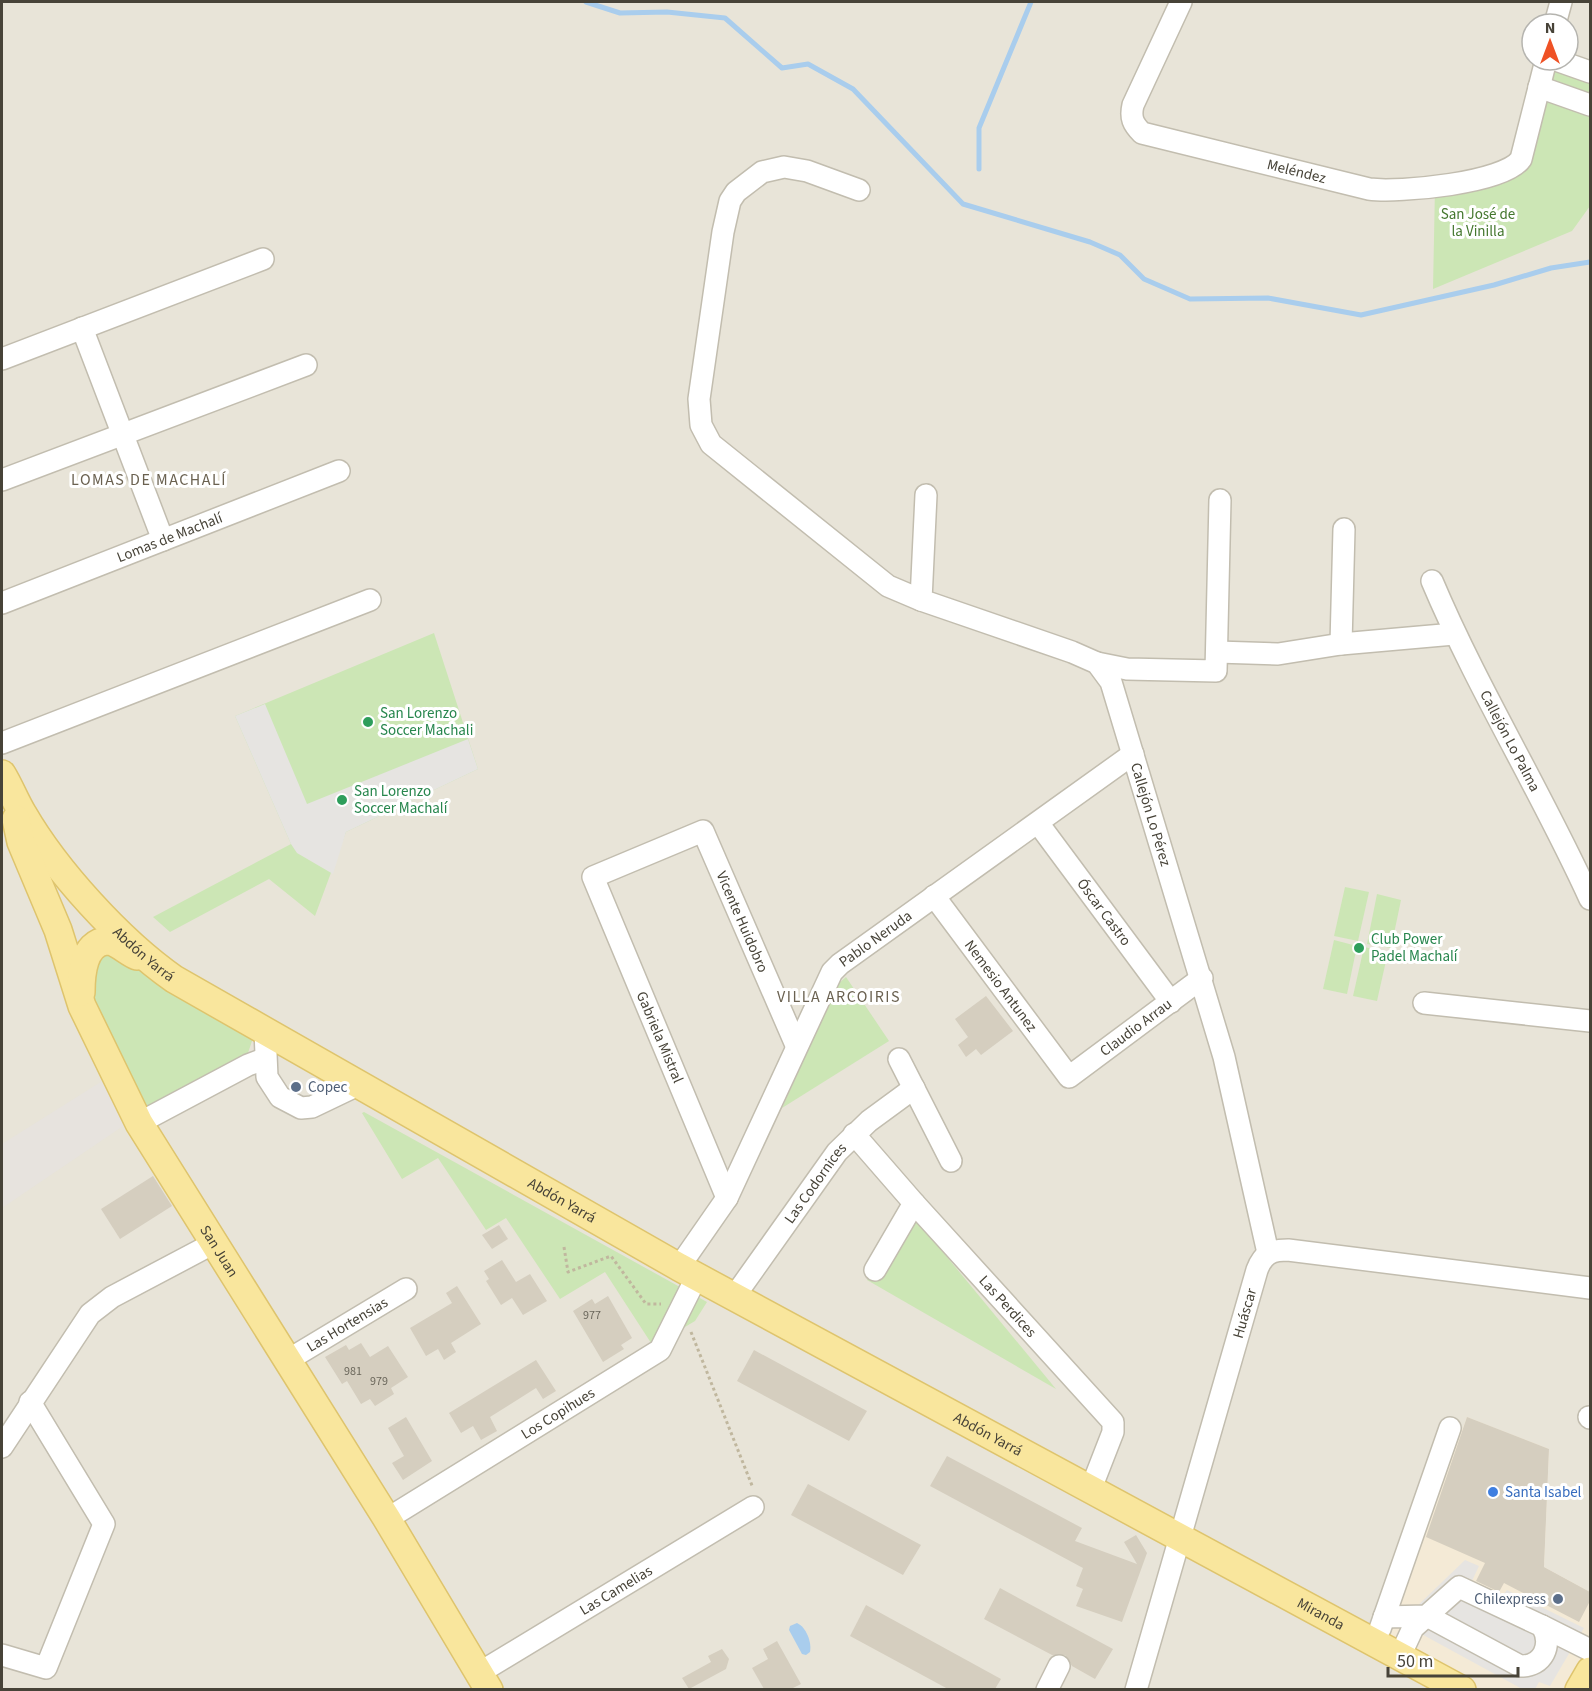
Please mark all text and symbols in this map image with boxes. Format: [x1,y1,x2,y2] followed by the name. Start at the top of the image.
[1520,12,1580,72] north arrow
[1545,17,1555,39] text: N
[1265,154,1328,189] street label: Meléndez
[1441,204,1515,242] park label: San José de la Vinilla
[71,469,227,491] district label: LOMAS DE MACHALÍ
[114,507,227,568] street label: Lomas de Machalí
[1474,687,1545,795] street label: Callejón Lo Palma
[380,703,473,741] place label: San Lorenzo Soccer Machali
[361,715,375,729] marker: San Lorenzo Soccer Machali
[1125,760,1176,869] street label: Callejón Lo Pérez
[354,781,449,819] place label: San Lorenzo Soccer Machalí
[335,793,349,807] marker: San Lorenzo Soccer Machalí
[711,868,773,976] street label: Vicente Huidobro
[1072,874,1136,950] street label: Óscar Castro
[835,906,916,972] street label: Pablo Neruda
[108,922,179,987] street label: Abdón Yarrá
[1371,929,1459,967] place label: Club Power Padel Machalí
[959,936,1042,1036] street label: Nemesio Antunez
[1352,941,1366,955] marker: Club Power Padel Machalí
[777,986,901,1008] district label: VILLA ARCOIRIS
[631,988,688,1086] street label: Gabriela Mistral
[1096,994,1177,1062] street label: Claudio Arrau
[308,1077,347,1098] place label: Copec
[289,1080,303,1094] marker: Copec
[779,1138,851,1228] street label: Las Codornices
[524,1173,600,1229] street label: Abdón Yarrá
[195,1221,243,1282] street label: San Juan
[974,1271,1041,1342] street label: Las Perdices
[1228,1285,1262,1341] street label: Huáscar
[303,1292,392,1357] street label: Las Hortensias
[583,1307,601,1324] house number: 977
[344,1363,362,1380] house number: 981
[370,1373,388,1390] house number: 979
[517,1383,599,1445] street label: Los Copihues
[950,1407,1026,1462] street label: Abdón Yarrá
[1505,1482,1582,1503] place label: Santa Isabel
[1486,1485,1500,1499] marker: Santa Isabel
[576,1560,656,1621] street label: Las Camelias
[1474,1589,1546,1610] place label: Chilexpress
[1551,1592,1565,1606] marker: Chilexpress
[1293,1593,1348,1636] street label: Miranda
[1388,1640,1518,1678] scale bar
[1397,1649,1433,1674] text: 50 m

